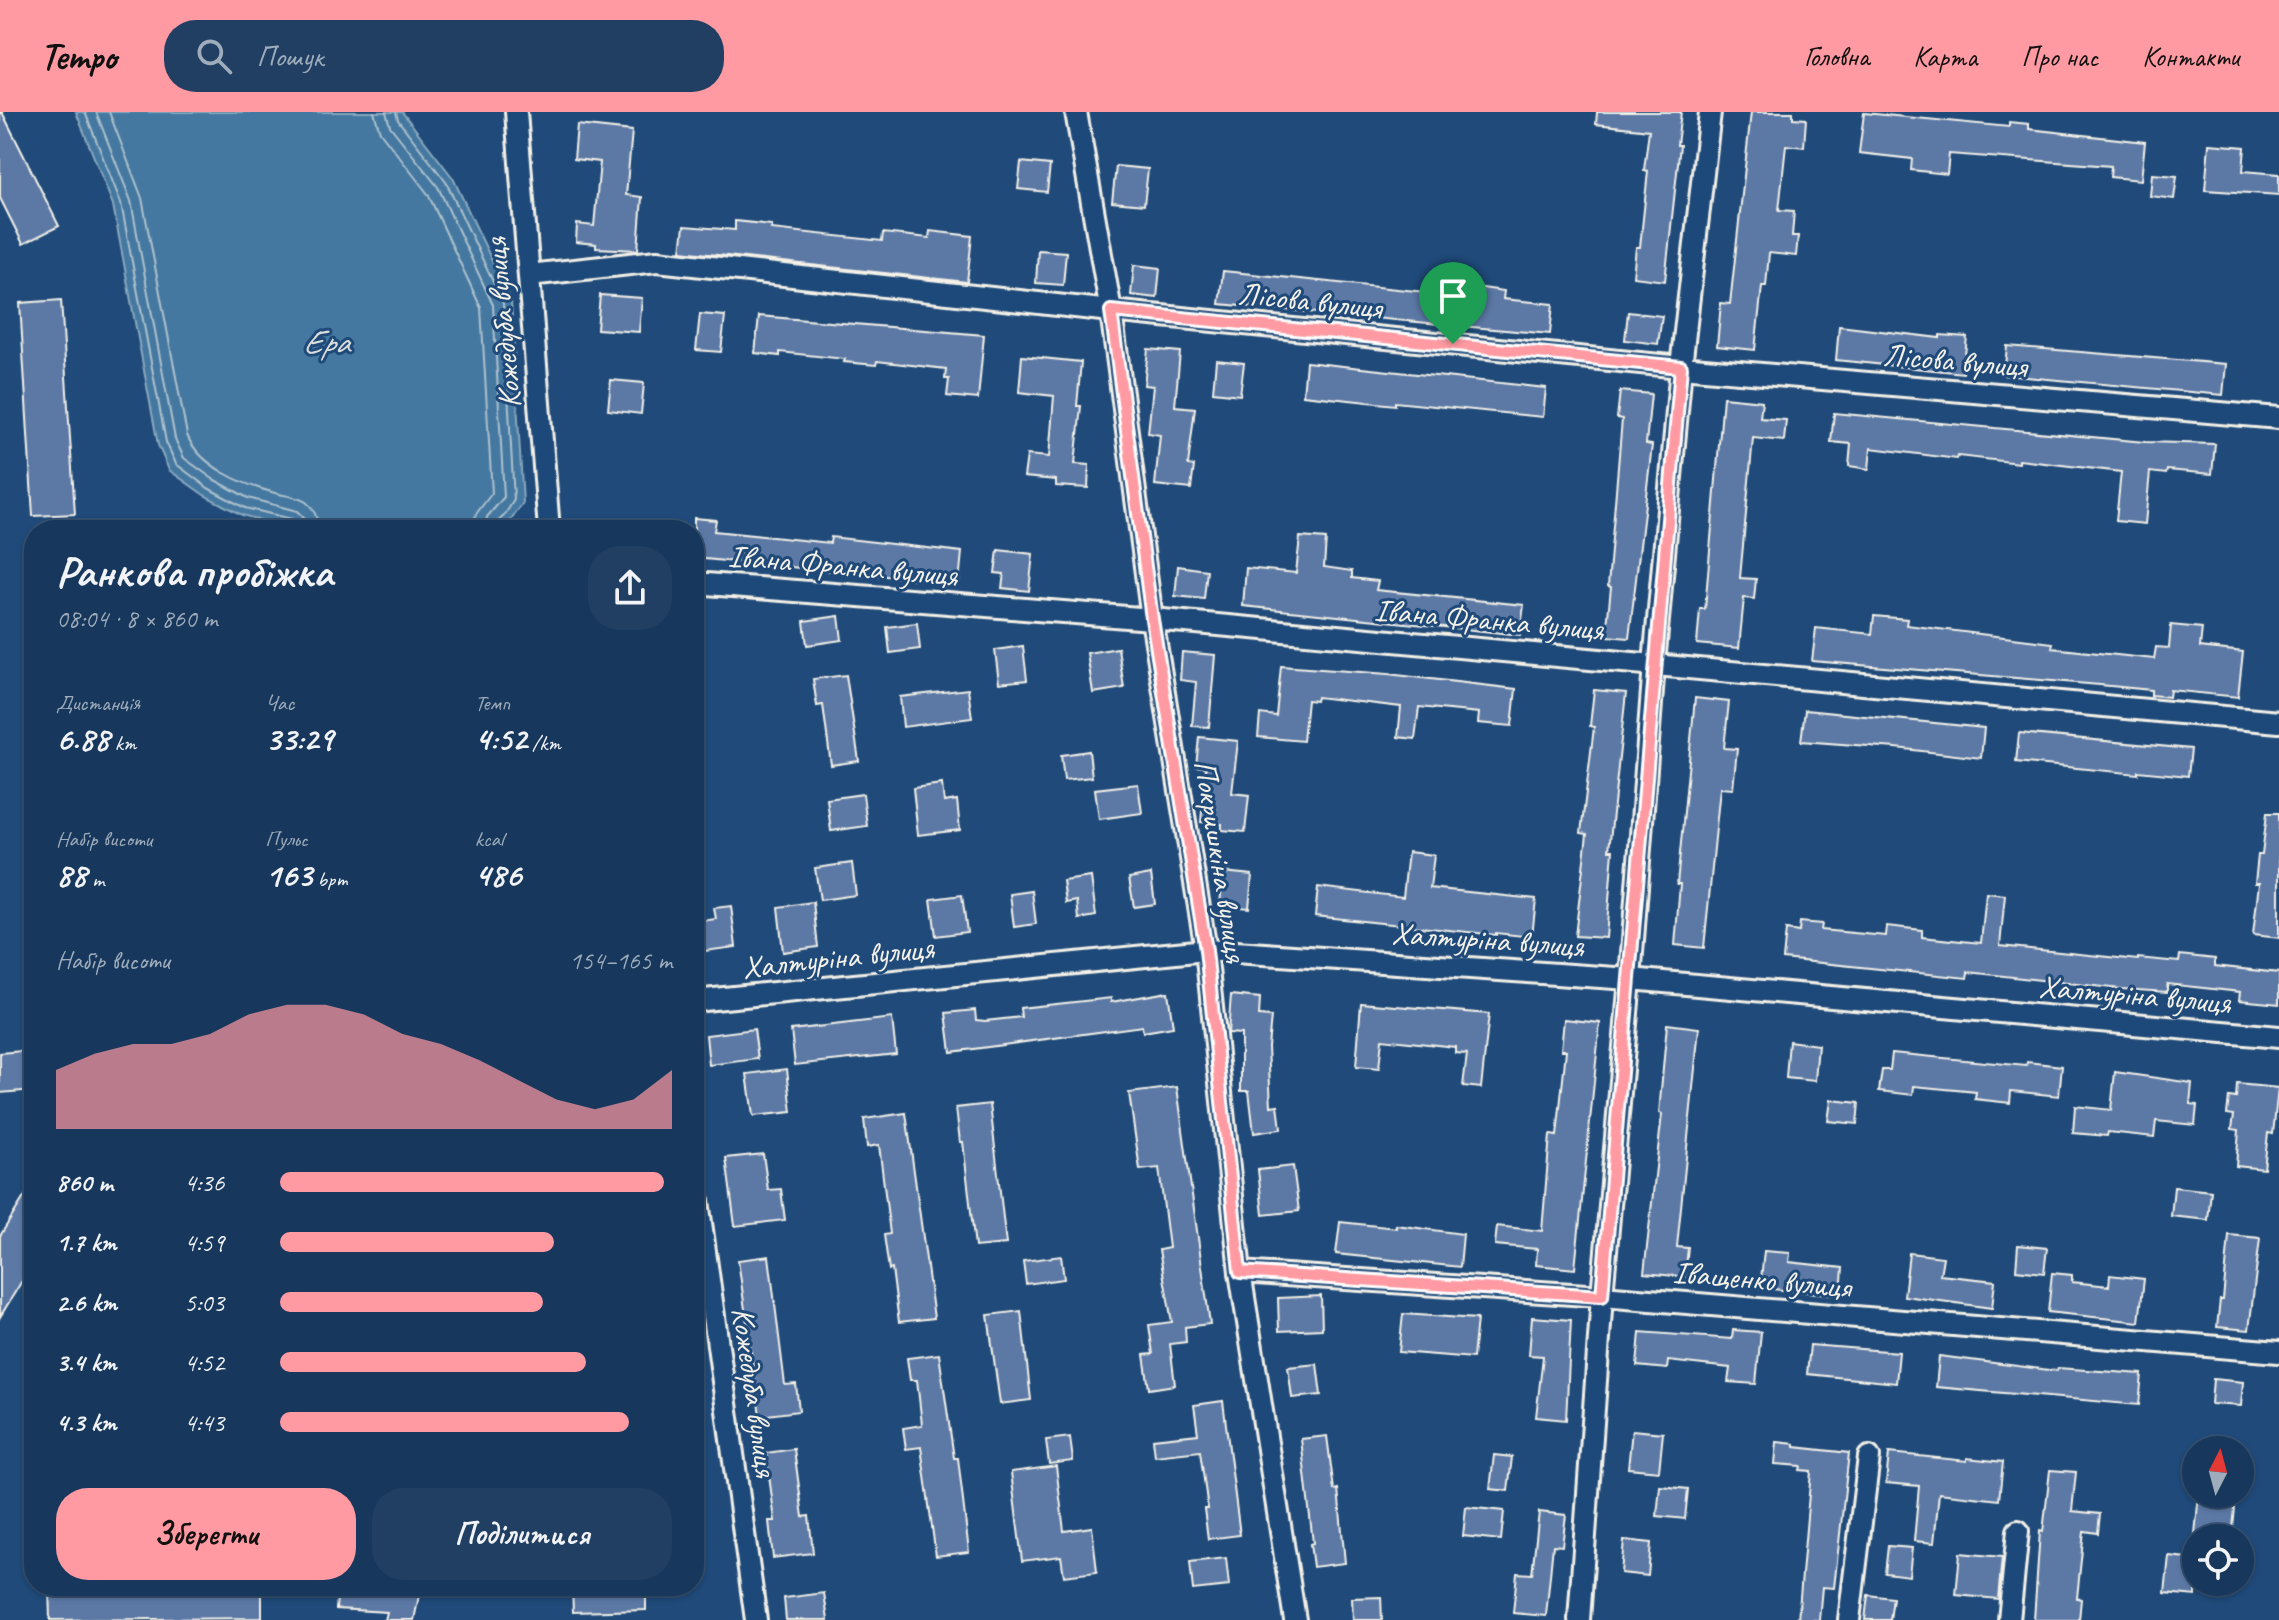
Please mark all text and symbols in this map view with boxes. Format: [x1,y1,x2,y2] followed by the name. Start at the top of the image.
[164,20,724,92] search box
[40,33,116,80] text: Tempo
[192,34,236,78] icon: search
[256,37,323,75] text: Пошук
[1804,39,1869,74] text: Головна
[1913,39,1977,74] text: Карта
[2021,39,2098,74] text: Про нас
[2142,39,2239,74] text: Контакти
[474,235,530,410] street label: Кожедуба вулиця
[1419,262,1487,344] pin
[1236,273,1386,329] street label: Лісова вулиця
[1431,274,1475,318] icon: arrive
[303,320,352,363] water label: Ера
[1882,334,2030,387] street label: Лісова вулиця
[727,535,961,596] street label: Івана Франка вулиця
[56,544,332,599] text: Ранкова пробіжка
[588,546,672,630] button: share
[1373,589,1607,650] street label: Івана Франка вулиця
[56,602,217,635] text: 08:04 · 8 × 860 m
[56,689,140,717] text: Дистанція
[265,689,294,717] text: Час
[475,689,510,717] text: Темп
[56,717,109,760] text: 6.88
[265,717,333,760] text: 33:29
[475,717,527,760] text: 4:52
[109,729,136,757] text: km
[527,729,561,757] text: /km
[1184,757,1257,967] street label: Покришкіна вулиця
[56,825,152,853] text: Набір висоти
[265,825,308,853] text: Пульс
[475,825,504,853] text: kcal
[56,853,87,896] text: 88
[265,853,312,896] text: 163
[475,853,521,896] text: 486
[87,865,104,893] text: m
[312,865,347,893] text: bpm
[1391,912,1587,967] street label: Халтуріна вулиця
[740,927,937,988] street label: Халтуріна вулиця
[56,944,169,977] text: Набір висоти
[569,944,672,977] text: 154–165 m
[2037,966,2234,1023] street label: Халтуріна вулиця
[56,1166,113,1199] text: 860 m
[184,1166,224,1199] text: 4:36
[56,1226,116,1259] text: 1.7 km
[184,1226,224,1259] text: 4:59
[1671,1251,1855,1308] street label: Іващенко вулиця
[56,1286,117,1319] text: 2.6 km
[184,1286,224,1319] text: 5:03
[722,1304,787,1481] street label: Кожедуба вулиця
[56,1346,116,1379] text: 3.4 km
[184,1346,224,1379] text: 4:52
[56,1406,116,1439] text: 4.3 km
[184,1406,224,1439] text: 4:43
[2182,1436,2254,1508] north arrow
[2182,1436,2254,1596] map controls
[56,1488,356,1580] button: Зберегти
[372,1488,672,1580] button: Поділитися
[2182,1524,2254,1596] button: locate

